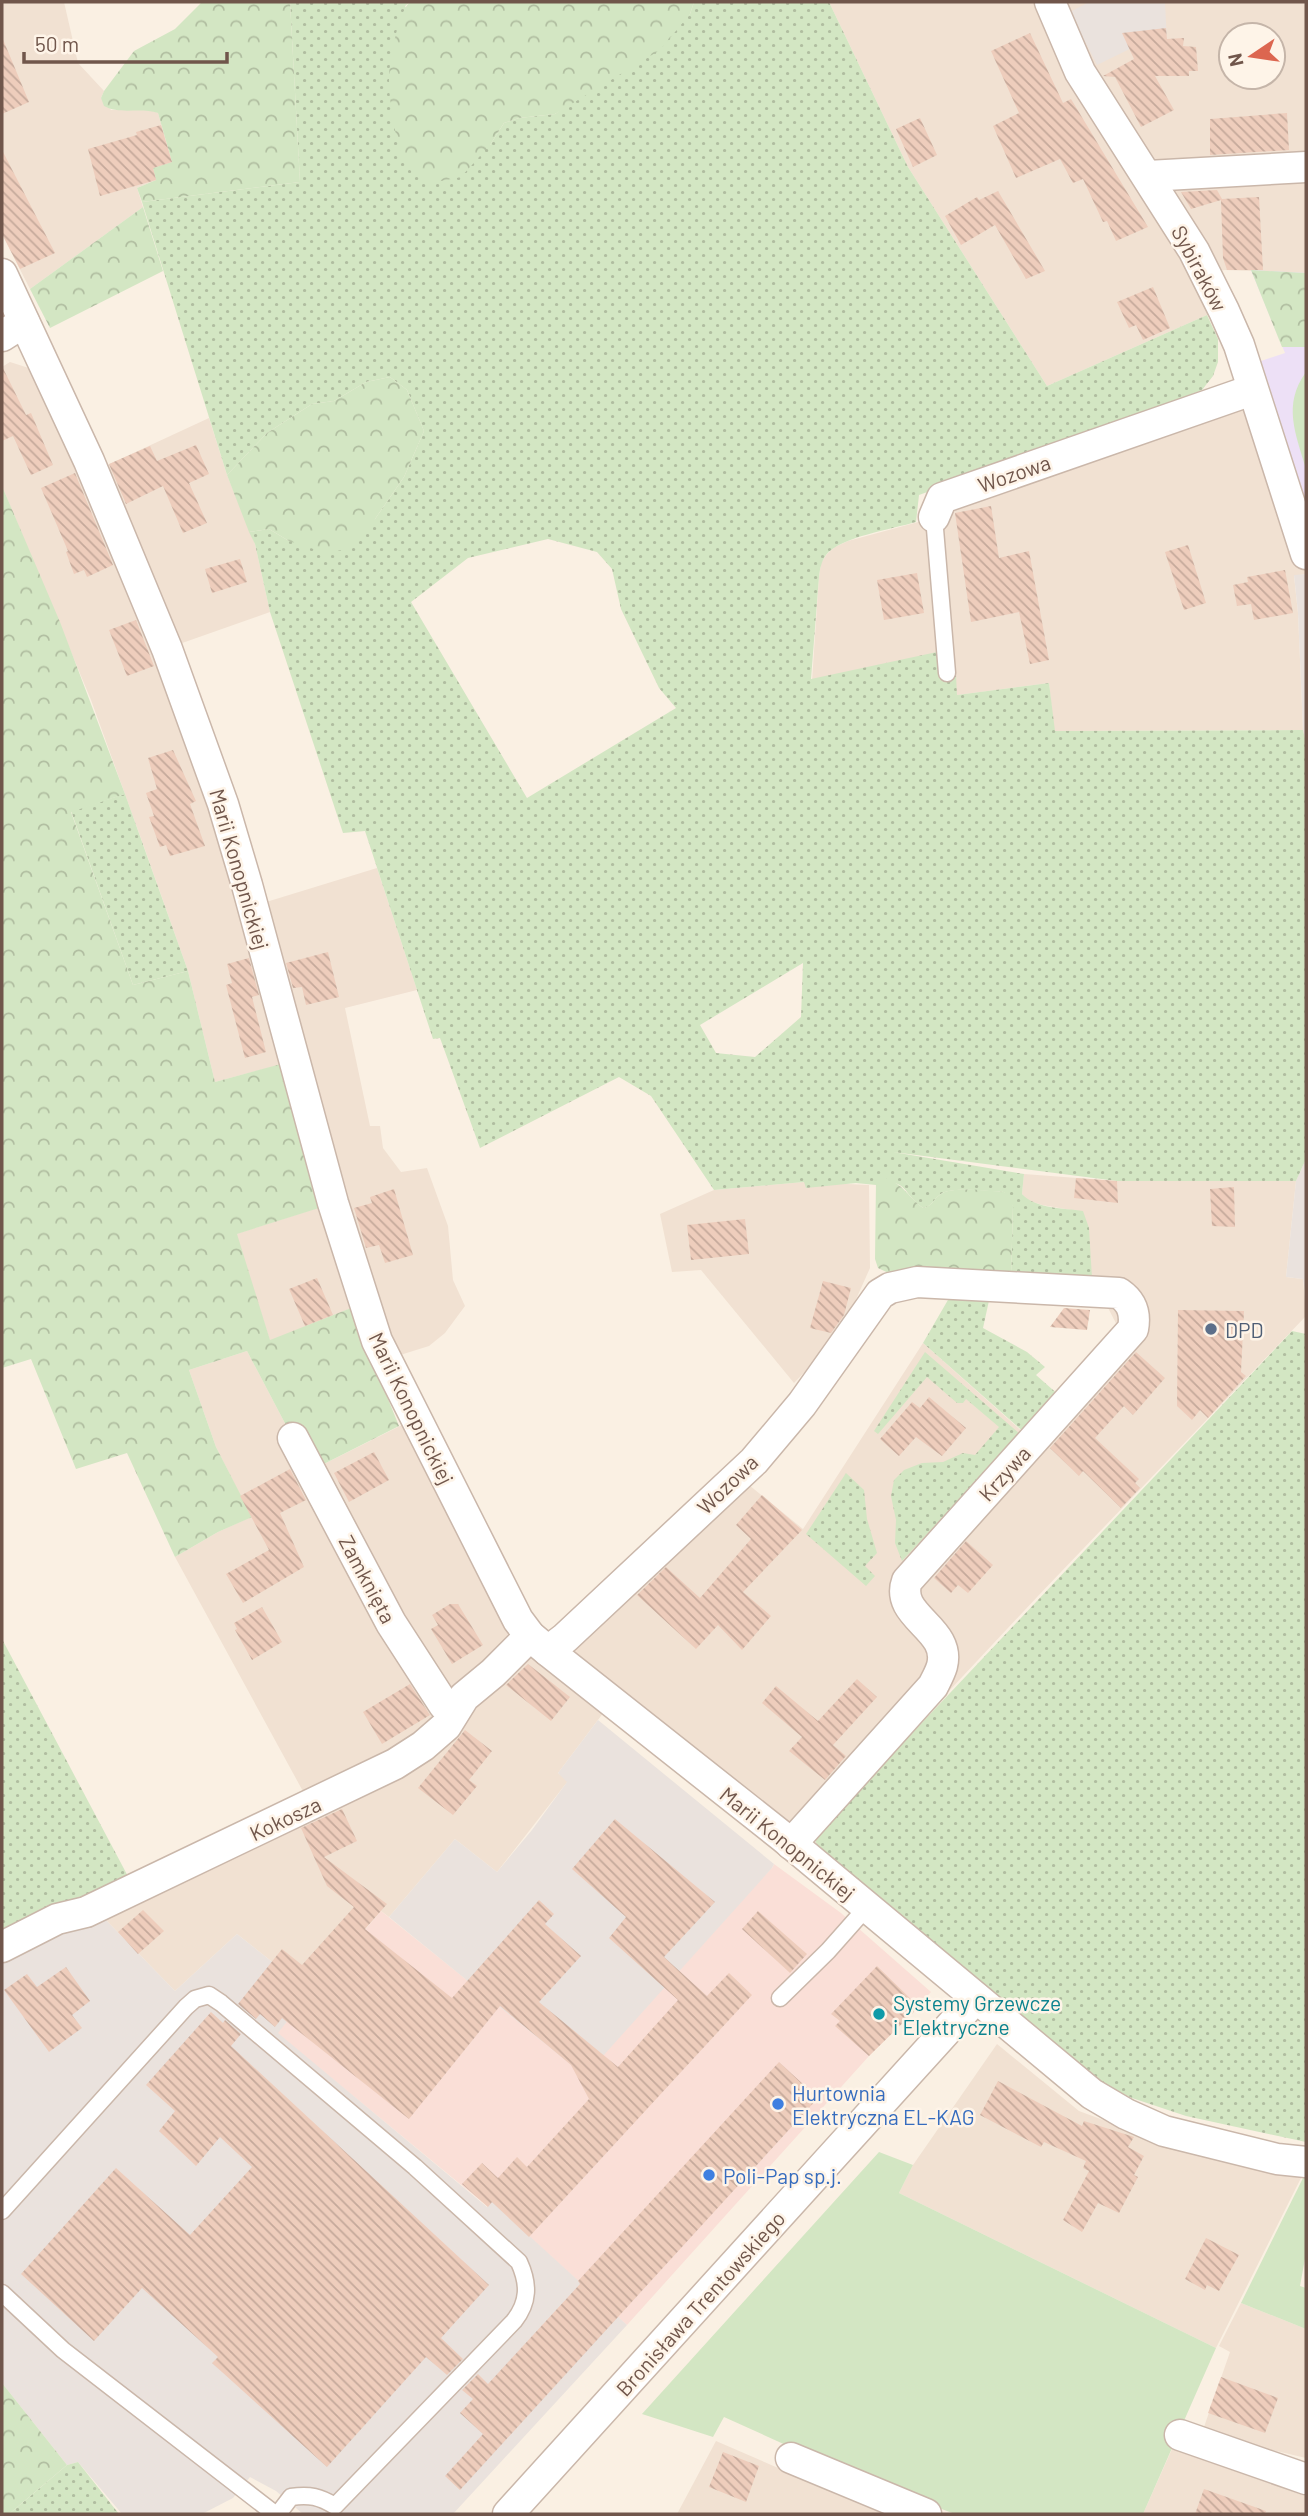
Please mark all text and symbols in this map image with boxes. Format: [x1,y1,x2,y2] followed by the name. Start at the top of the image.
[24,21,228,65] scale bar
[1217,21,1287,91] north arrow
[35,31,79,56] text: 50 m
[1222,51,1248,69] text: N
[1167,221,1233,315] street label: Sybiraków
[975,449,1053,497] street label: Wozowa
[205,786,275,952] street label: Marii Konopnickiej
[1225,1317,1263,1342] place label: DPD
[1203,1321,1219,1337] marker: DPD
[364,1328,460,1488] street label: Marii Konopnickiej
[973,1440,1035,1506] street label: Krzywa
[691,1449,763,1519] street label: Wozowa
[334,1531,402,1627] street label: Zamknięta
[716,1781,860,1905] street label: Marii Konopnickiej
[245,1791,325,1845] street label: Kokosza
[893,1990,1061,2039] place label: Systemy Grzewcze i Elektryczne
[871,2006,887,2022] marker: Systemy Grzewcze i Elektryczne
[792,2080,975,2129] place label: Hurtownia Elektryczna EL-KAG
[770,2096,786,2112] marker: Hurtownia Elektryczna EL-KAG
[723,2163,842,2188] place label: Poli-Pap sp.j.
[701,2167,717,2183] marker: Poli-Pap sp.j.
[610,2205,790,2401] street label: Bronisława Trentowskiego

